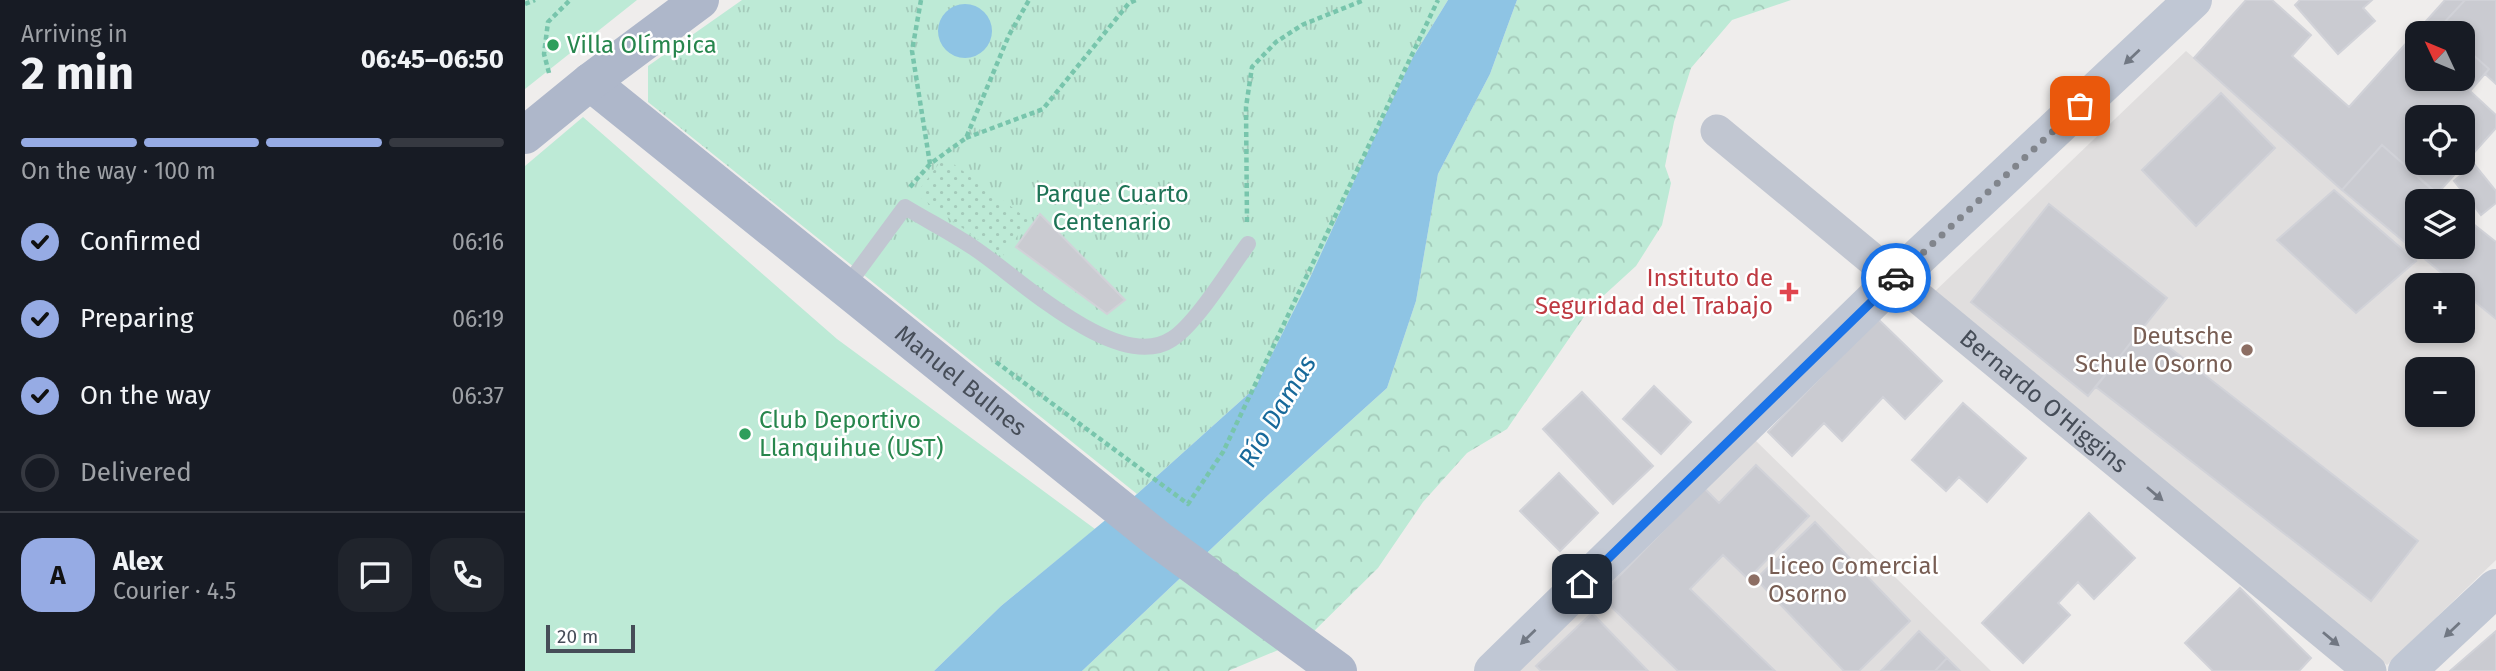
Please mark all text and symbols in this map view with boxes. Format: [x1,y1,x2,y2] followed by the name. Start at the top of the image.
[21,20,128,48] text: Arriving in
[2405,21,2475,91] north arrow
[2405,21,2475,427] map controls
[567,31,717,59] place label: Villa Olímpica
[545,37,561,53] marker: Villa Olímpica
[361,44,504,75] text: 06:45–06:50
[21,46,134,101] text: 2 min
[2123,49,2141,65] one-way arrow
[2050,76,2110,136] pin
[2061,87,2099,125] icon: bag
[2405,105,2475,175] button: locate
[21,157,216,185] text: On the way · 100 m
[1035,180,1189,236] park label: Parque Cuarto Centenario
[2405,189,2475,259] button: layers
[21,223,59,261] icon: check
[80,226,201,257] text: Confirmed
[452,228,504,256] text: 06:16
[1861,243,1931,313] courier
[1877,259,1915,297] icon: car
[1535,264,1773,320] place label: Instituto de Seguridad del Trabajo
[2405,273,2475,343] button: +
[1779,282,1799,302] marker: Instituto de Seguridad del Trabajo
[21,300,59,338] icon: check
[80,303,193,334] text: Preparing
[452,305,504,333] text: 06:19
[890,319,1032,442] street label: Manuel Bulnes
[2075,322,2233,378] place label: Deutsche Schule Osorno
[1954,324,2133,479] street label: Bernardo O'Higgins
[2239,342,2255,358] marker: Deutsche Schule Osorno
[1232,350,1323,473] water label: Río Damas
[2405,357,2475,427] button: −
[21,377,59,415] icon: check
[80,380,211,411] text: On the way
[452,382,504,410] text: 06:37
[759,406,944,462] place label: Club Deportivo Llanquihue (UST)
[737,426,753,442] marker: Club Deportivo Llanquihue (UST)
[80,457,192,488] text: Delivered
[2147,486,2164,501] one-way arrow
[338,538,412,612] button: chat
[430,538,504,612] button: phone
[113,546,163,577] text: Alex
[1768,552,1938,608] place label: Liceo Comercial Osorno
[1552,554,1612,614] pin
[50,560,66,591] text: A
[1563,565,1601,603] icon: home
[1746,572,1762,588] marker: Liceo Comercial Osorno
[113,577,236,605] text: Courier · 4.5
[2444,621,2461,637] one-way arrow
[546,622,635,654] scale bar
[557,625,598,648] text: 20 m
[1520,629,1537,646] one-way arrow
[2322,631,2340,647] one-way arrow

